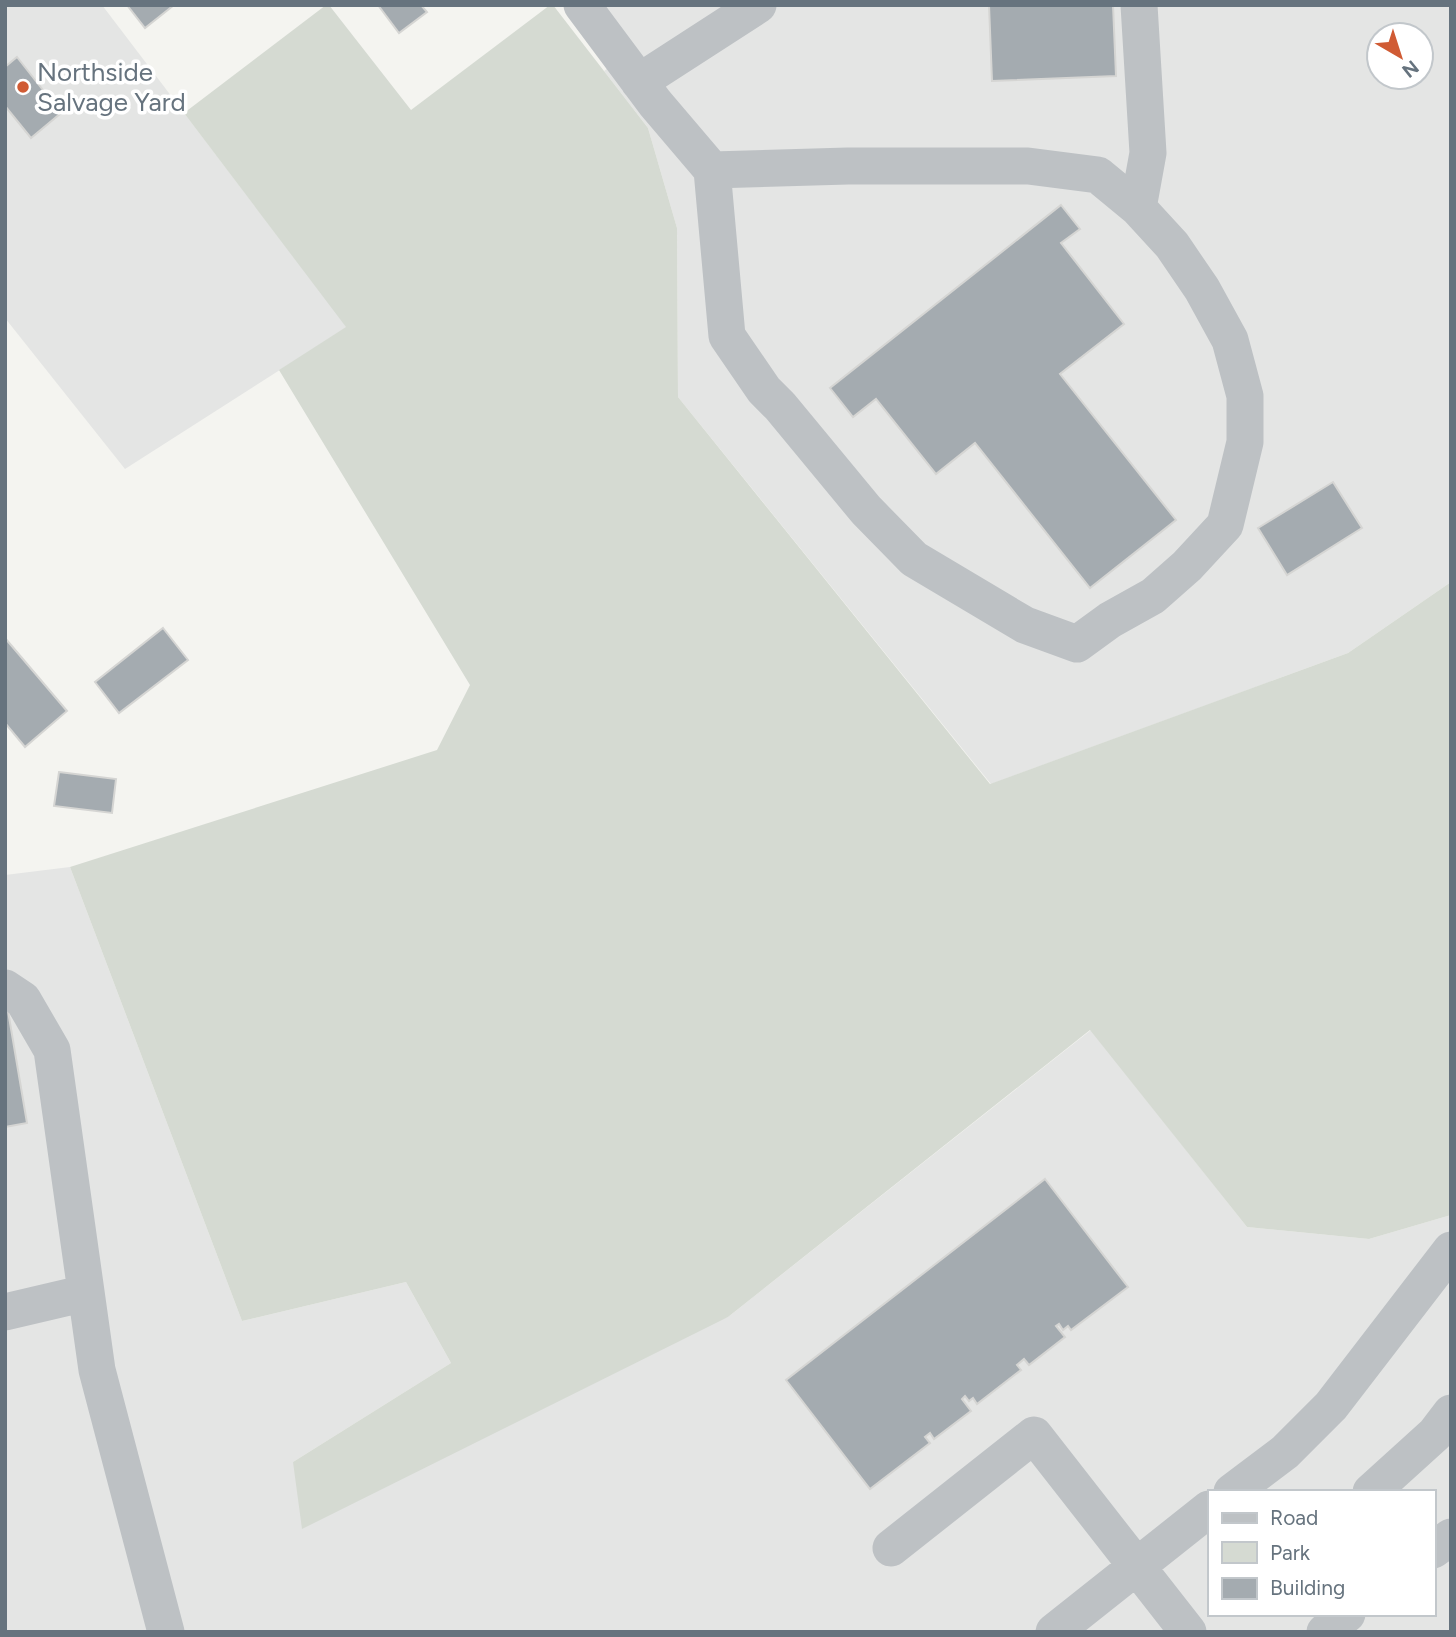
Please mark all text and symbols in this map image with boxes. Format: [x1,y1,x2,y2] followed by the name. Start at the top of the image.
[1365,21,1435,91] north arrow
[1397,55,1423,82] text: N
[37,56,186,118] place label: Northside Salvage Yard
[15,79,31,95] marker: Northside Salvage Yard
[1208,1490,1435,1616] legend
[1270,1505,1318,1530] text: Road
[1270,1540,1311,1565] text: Park
[1270,1575,1345,1600] text: Building

